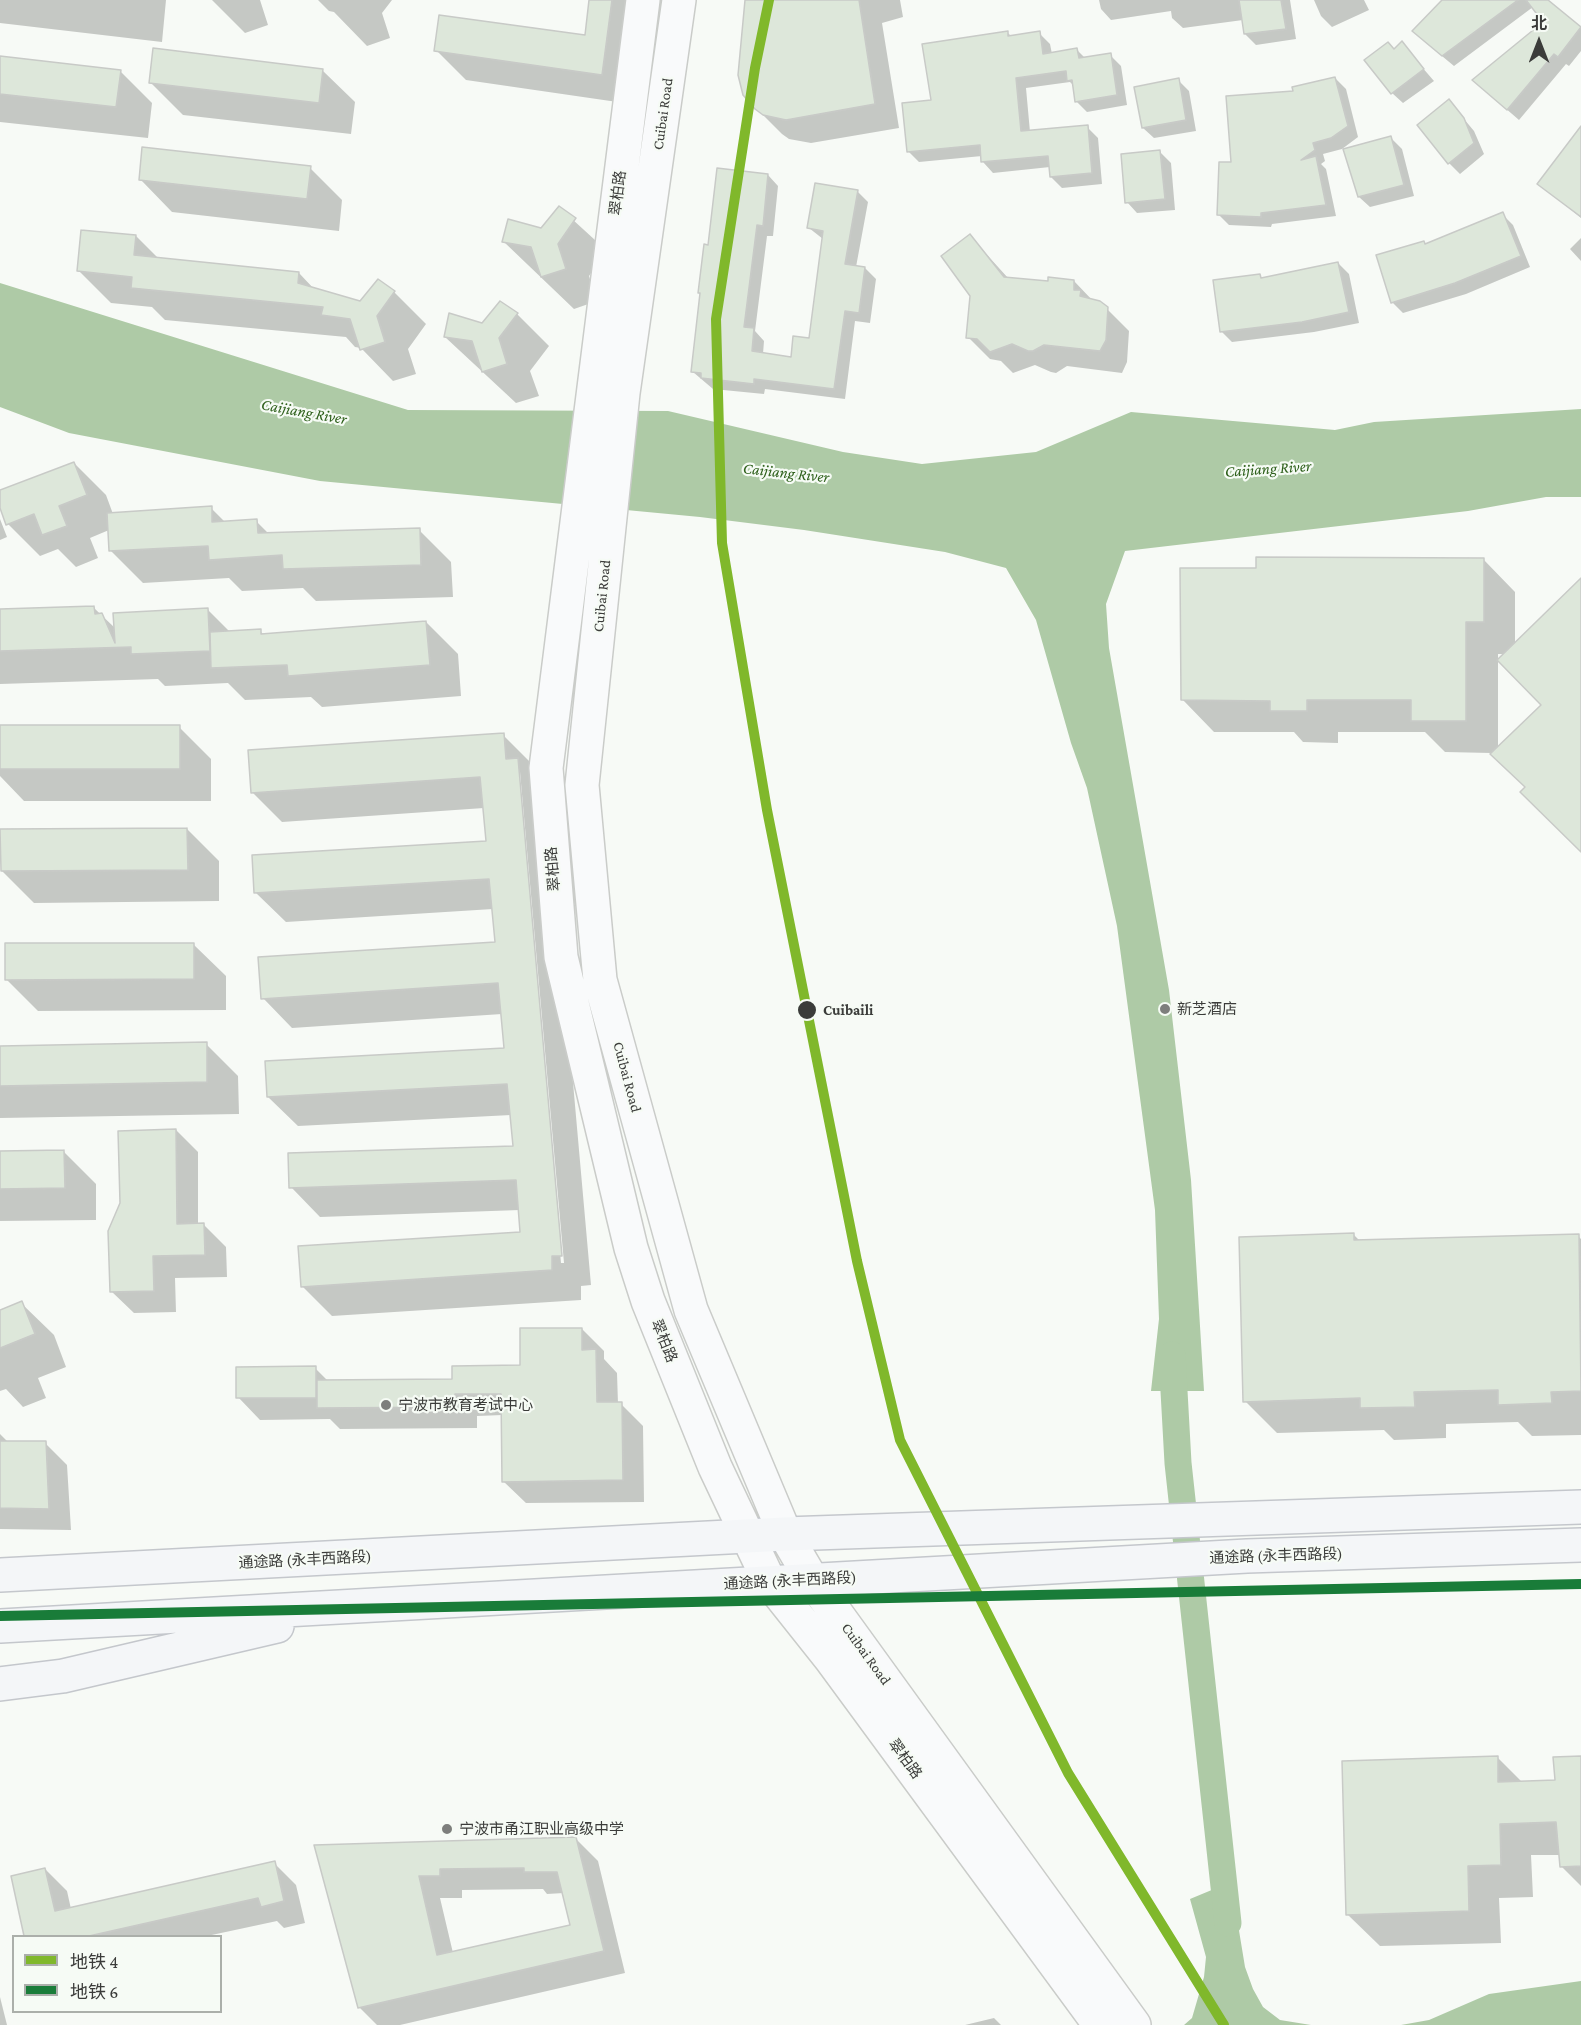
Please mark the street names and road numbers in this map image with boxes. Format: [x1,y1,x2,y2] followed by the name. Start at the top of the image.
[649,77,677,151] street label: Cuibai Road
[606,170,630,216] street label: 翠柏路
[589,559,615,633] street label: Cuibai Road
[542,846,564,892] street label: 翠柏路
[609,1040,645,1114] street label: Cuibai Road
[647,1317,681,1365] street label: 翠柏路
[1209,1545,1343,1567] street label: 通途路 (永丰西路段)
[238,1548,372,1572] street label: 通途路 (永丰西路段)
[723,1569,857,1593] street label: 通途路 (永丰西路段)
[837,1619,895,1689] street label: Cuibai Road
[884,1736,926,1782] street label: 翠柏路

